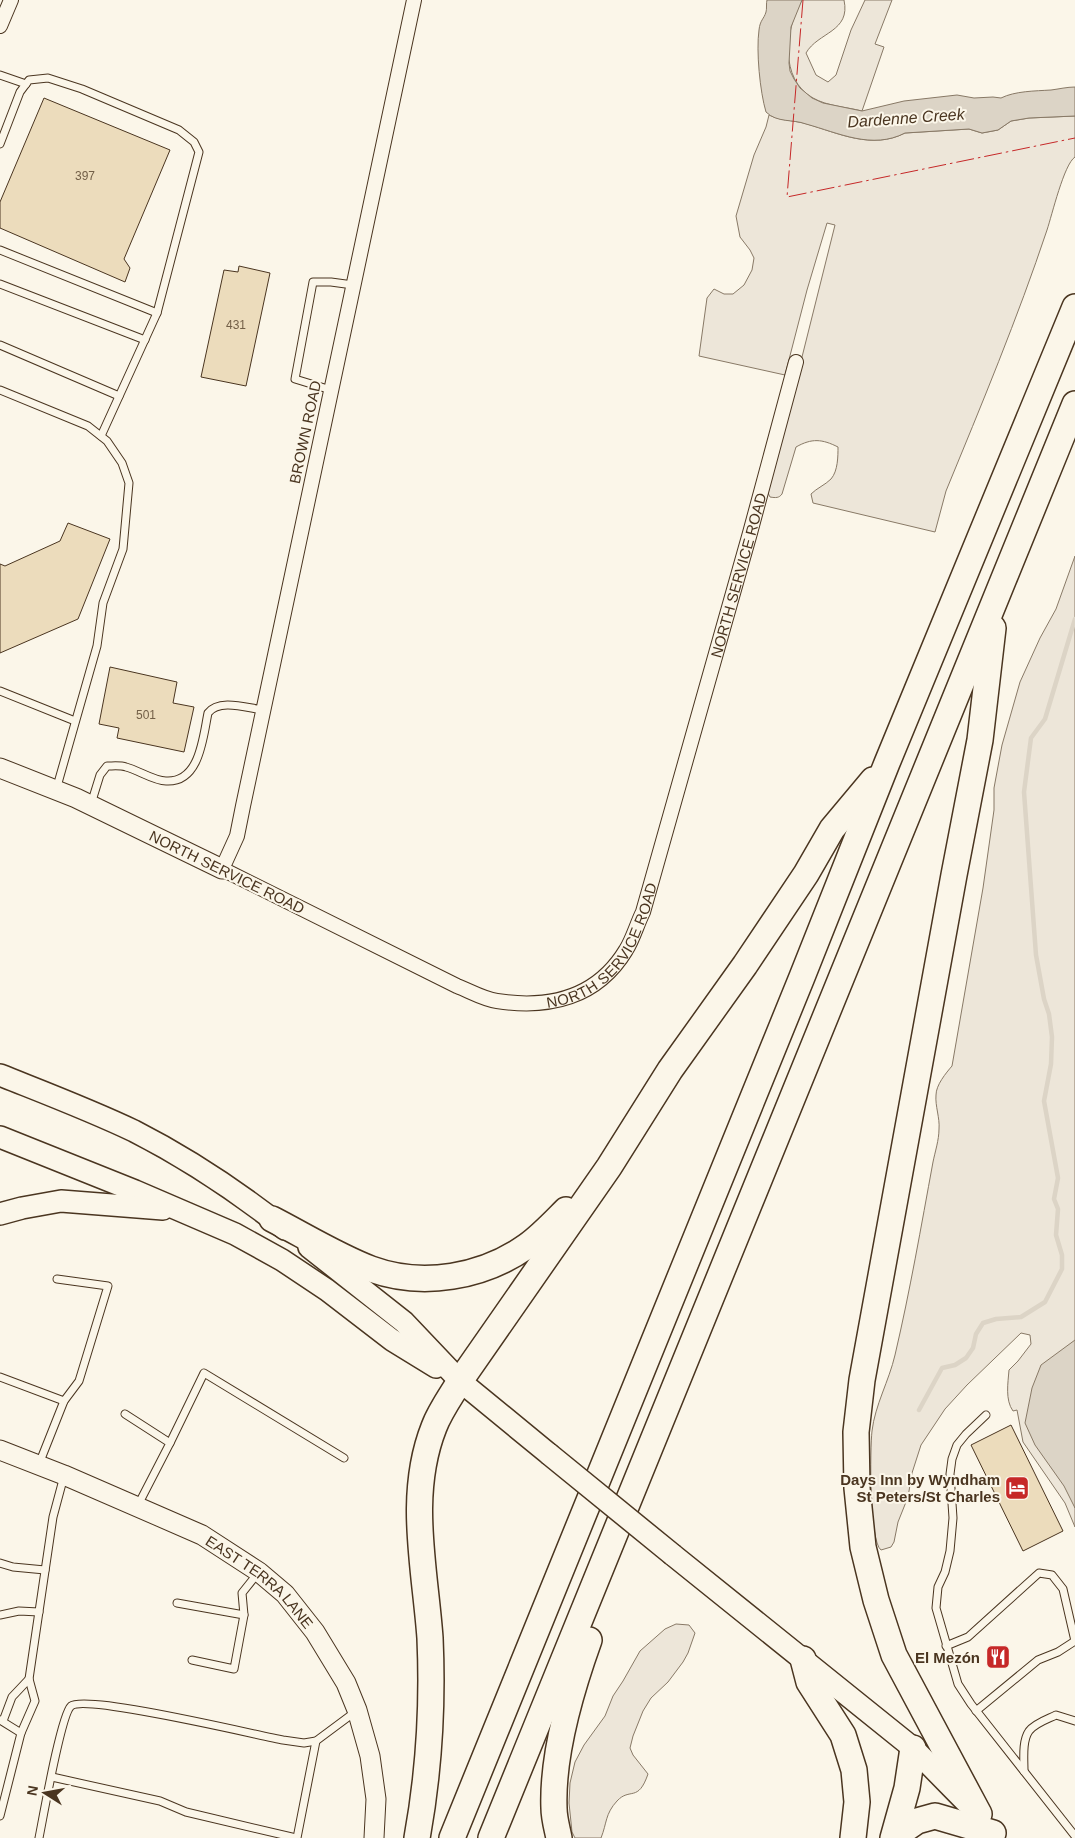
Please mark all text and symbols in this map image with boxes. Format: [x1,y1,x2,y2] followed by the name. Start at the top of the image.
[847,105,966,131] water label: Dardenne Creek
[75,169,95,183] house number: 397
[226,318,246,332] house number: 431
[286,379,324,485] street label: BROWN ROAD
[707,491,769,659] street label: NORTH SERVICE ROAD
[136,708,156,722] house number: 501
[147,827,307,917] street label: NORTH SERVICE ROAD
[545,880,659,1011] street label: NORTH SERVICE ROAD
[840,1471,1000,1505] place label: Days Inn by Wyndham St Peters/St Charles
[1004,1475,1030,1501] hotel icon: Days Inn by Wyndham St Peters/St Charles
[203,1531,317,1631] street label: EAST TERRA LANE
[985,1644,1011,1670] restaurant icon: El Mezón
[915,1649,980,1666] place label: El Mezón
[20,1768,70,1818] north arrow
[23,1784,41,1797] text: N

